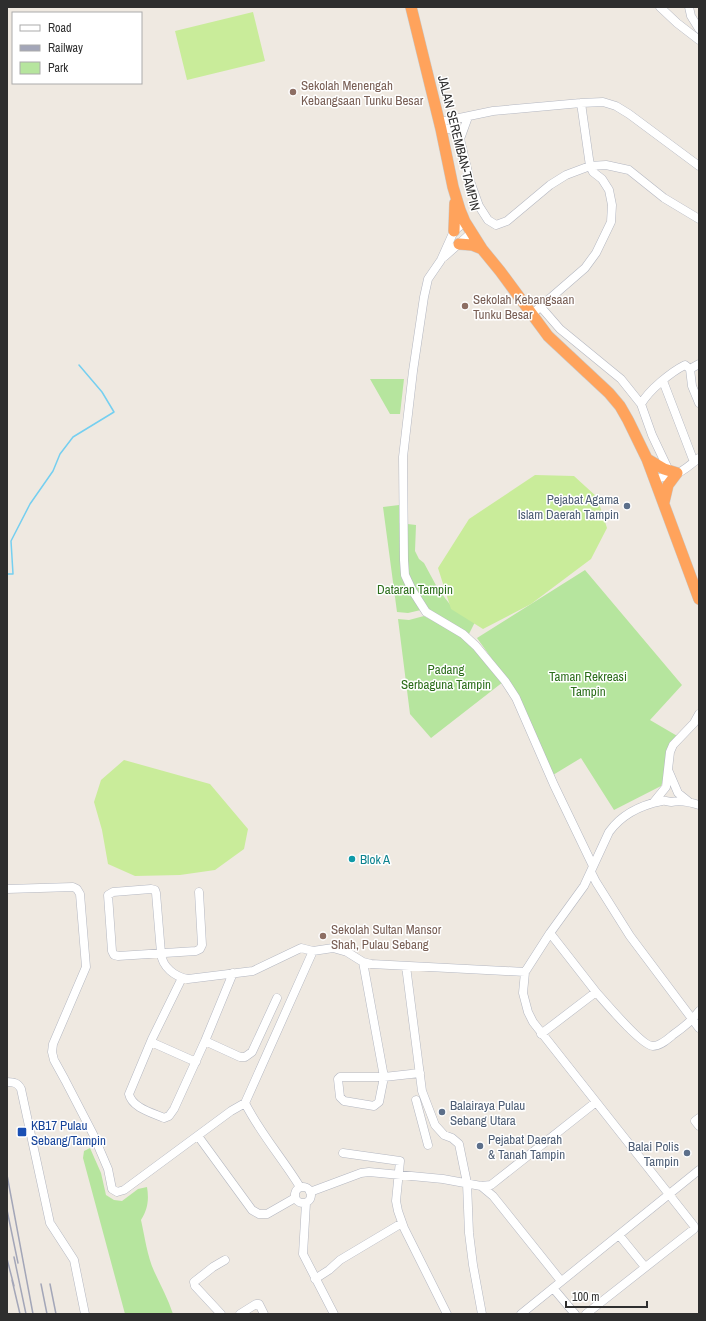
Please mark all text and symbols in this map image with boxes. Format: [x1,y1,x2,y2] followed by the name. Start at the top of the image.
[12,12,142,84] legend
[48,20,72,36] text: Road
[48,40,83,56] text: Railway
[48,60,68,76] text: Park
[434,74,484,212] street label: JALAN SEREMBAN-TAMPIN
[301,77,424,109] place label: Sekolah Menengah Kebangsaan Tunku Besar
[288,87,298,97] marker: Sekolah Menengah Kebangsaan Tunku Besar
[473,291,574,323] place label: Sekolah Kebangsaan Tunku Besar
[460,301,470,311] marker: Sekolah Kebangsaan Tunku Besar
[518,491,619,523] place label: Pejabat Agama Islam Daerah Tampin
[622,501,632,511] marker: Pejabat Agama Islam Daerah Tampin
[377,581,453,598] park label: Dataran Tampin
[401,661,491,693] park label: Padang Serbaguna Tampin
[549,668,627,700] park label: Taman Rekreasi Tampin
[360,851,391,868] place label: Blok A
[347,854,357,864] marker: Blok A
[331,921,442,953] place label: Sekolah Sultan Mansor Shah, Pulau Sebang
[318,931,328,941] marker: Sekolah Sultan Mansor Shah, Pulau Sebang
[450,1097,525,1129] place label: Balairaya Pulau Sebang Utara
[437,1107,447,1117] marker: Balairaya Pulau Sebang Utara
[31,1117,106,1149] place label: KB17 Pulau Sebang/Tampin
[16,1126,28,1138] marker: KB17 Pulau Sebang/Tampin
[488,1131,565,1163] place label: Pejabat Daerah & Tanah Tampin
[628,1138,679,1170] place label: Balai Polis Tampin
[475,1141,485,1151] marker: Pejabat Daerah & Tanah Tampin
[682,1148,692,1158] marker: Balai Polis Tampin
[566,1283,647,1309] scale bar
[572,1289,599,1305] text: 100 m

